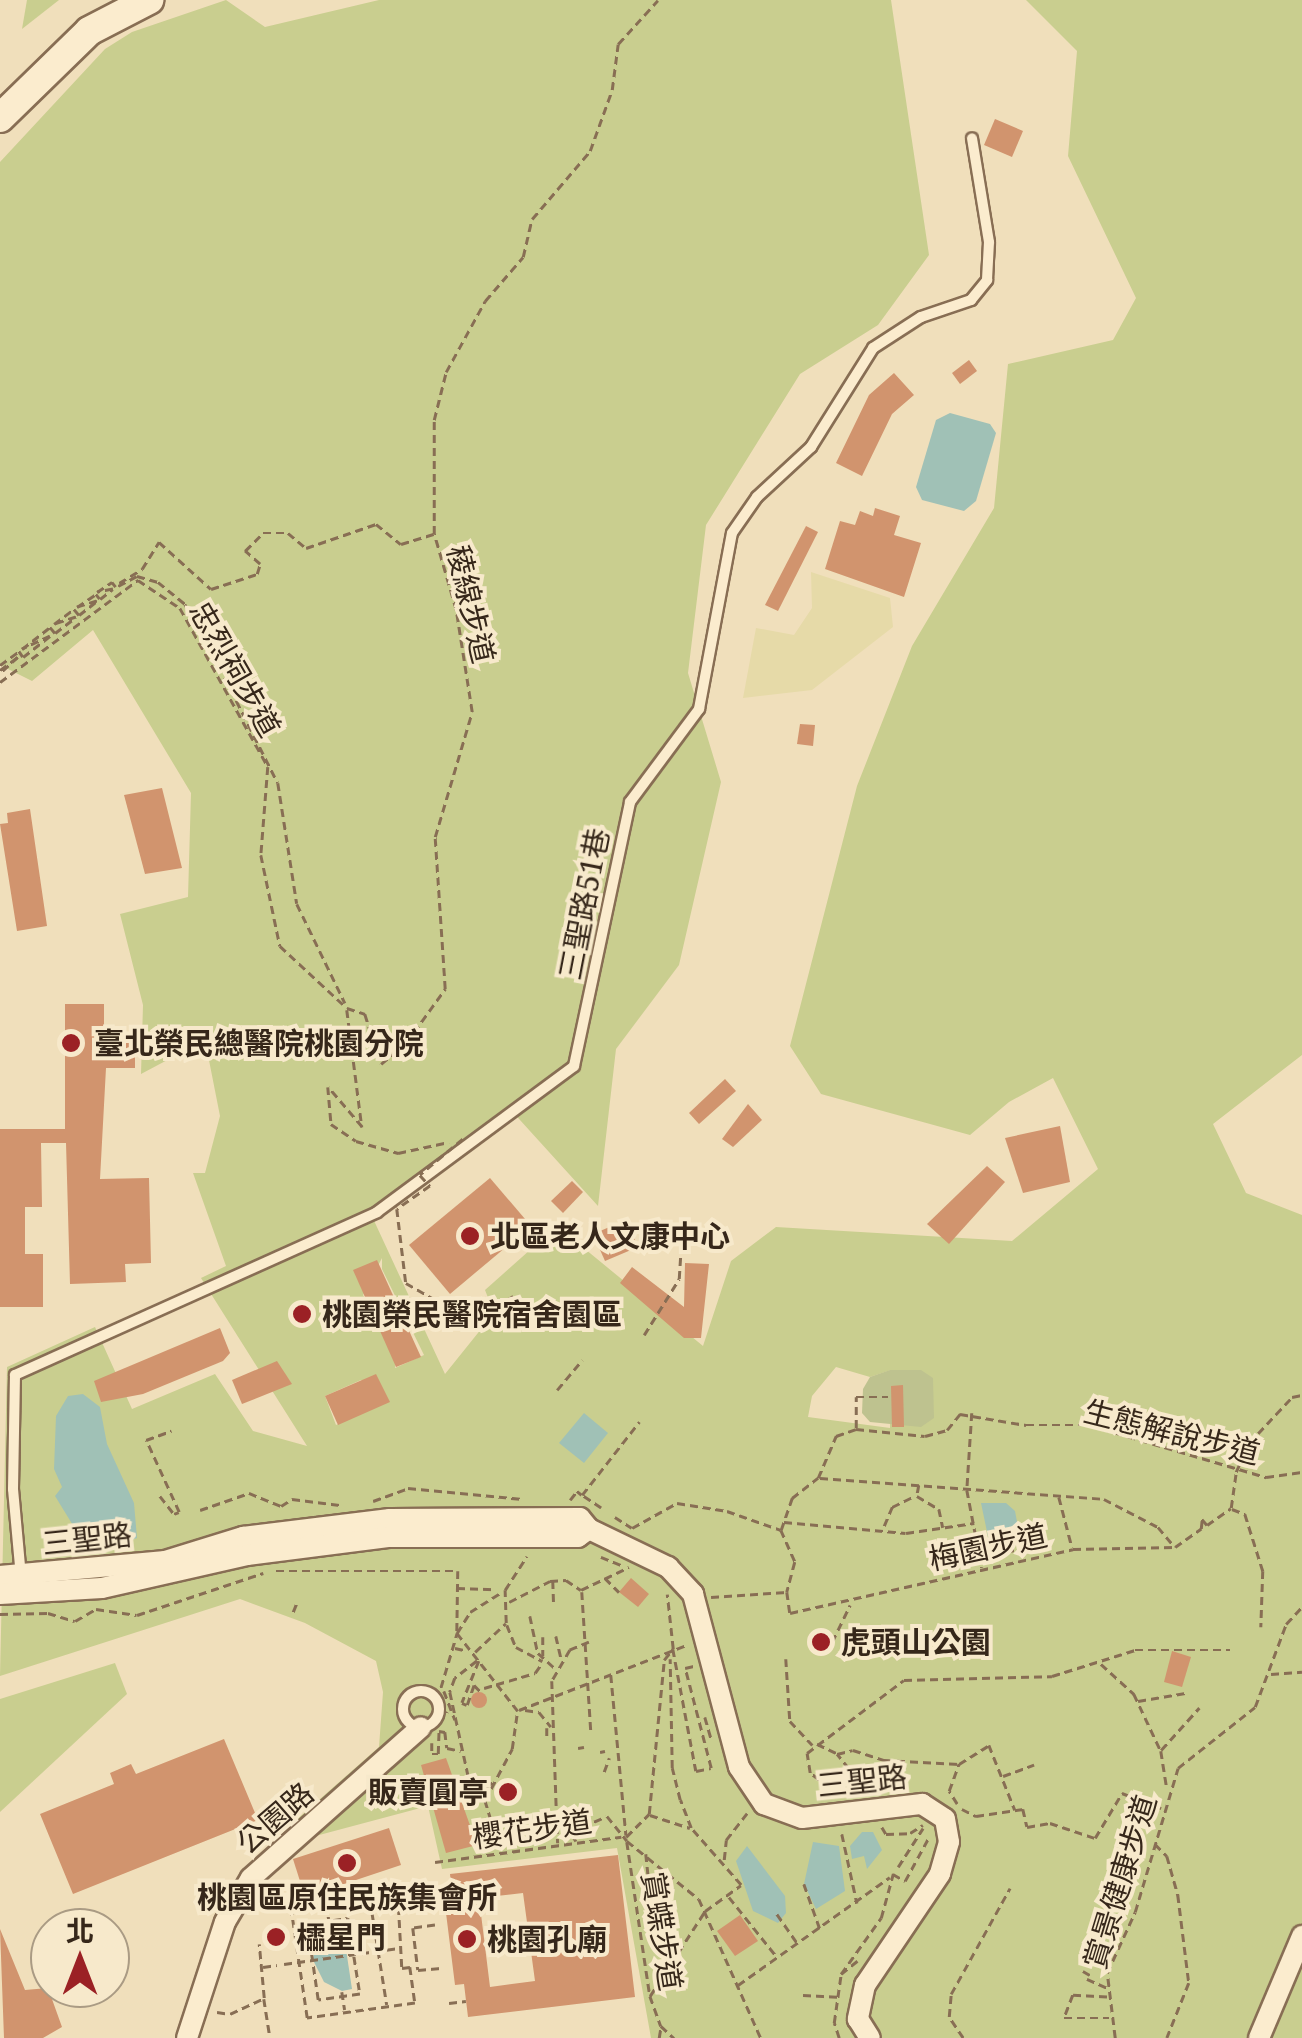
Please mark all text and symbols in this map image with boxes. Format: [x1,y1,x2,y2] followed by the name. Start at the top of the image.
[440,541,502,667] street label: 稜線步道
[182,595,288,743] street label: 忠烈祠步道
[552,825,616,983] street label: 三聖路51巷
[94,1025,424,1061] place label: 臺北榮民總醫院桃園分院
[58,1030,84,1056] marker: 臺北榮民總醫院桃園分院
[490,1218,730,1254] place label: 北區老人文康中心
[459,1225,481,1247] marker: 北區老人文康中心
[322,1296,622,1332] place label: 桃園榮民醫院宿舍園區
[291,1303,313,1325] marker: 桃園榮民醫院宿舍園區
[1080,1393,1264,1471] street label: 生態解說步道
[40,1516,134,1562] street label: 三聖路
[926,1517,1050,1577] street label: 梅園步道
[841,1624,991,1660] place label: 虎頭山公園
[810,1631,832,1653] marker: 虎頭山公園
[815,1758,909,1804] street label: 三聖路
[368,1774,488,1810] place label: 販賣圓亭
[229,1775,321,1861] street label: 公園路
[497,1781,519,1803] marker: 販賣圓亭
[1076,1791,1164,1973] street label: 賞景健康步道
[470,1803,594,1855] street label: 櫻花步道
[336,1852,358,1874] marker: 桃園區原住民族集會所
[635,1869,689,1993] street label: 賞蝶步道
[197,1879,497,1915] place label: 桃園區原住民族集會所
[30,1908,130,2008] north arrow
[66,1911,94,1949] text: 北
[296,1919,386,1955] place label: 櫺星門
[487,1921,607,1957] place label: 桃園孔廟
[265,1926,287,1948] marker: 櫺星門
[456,1928,478,1950] marker: 桃園孔廟

